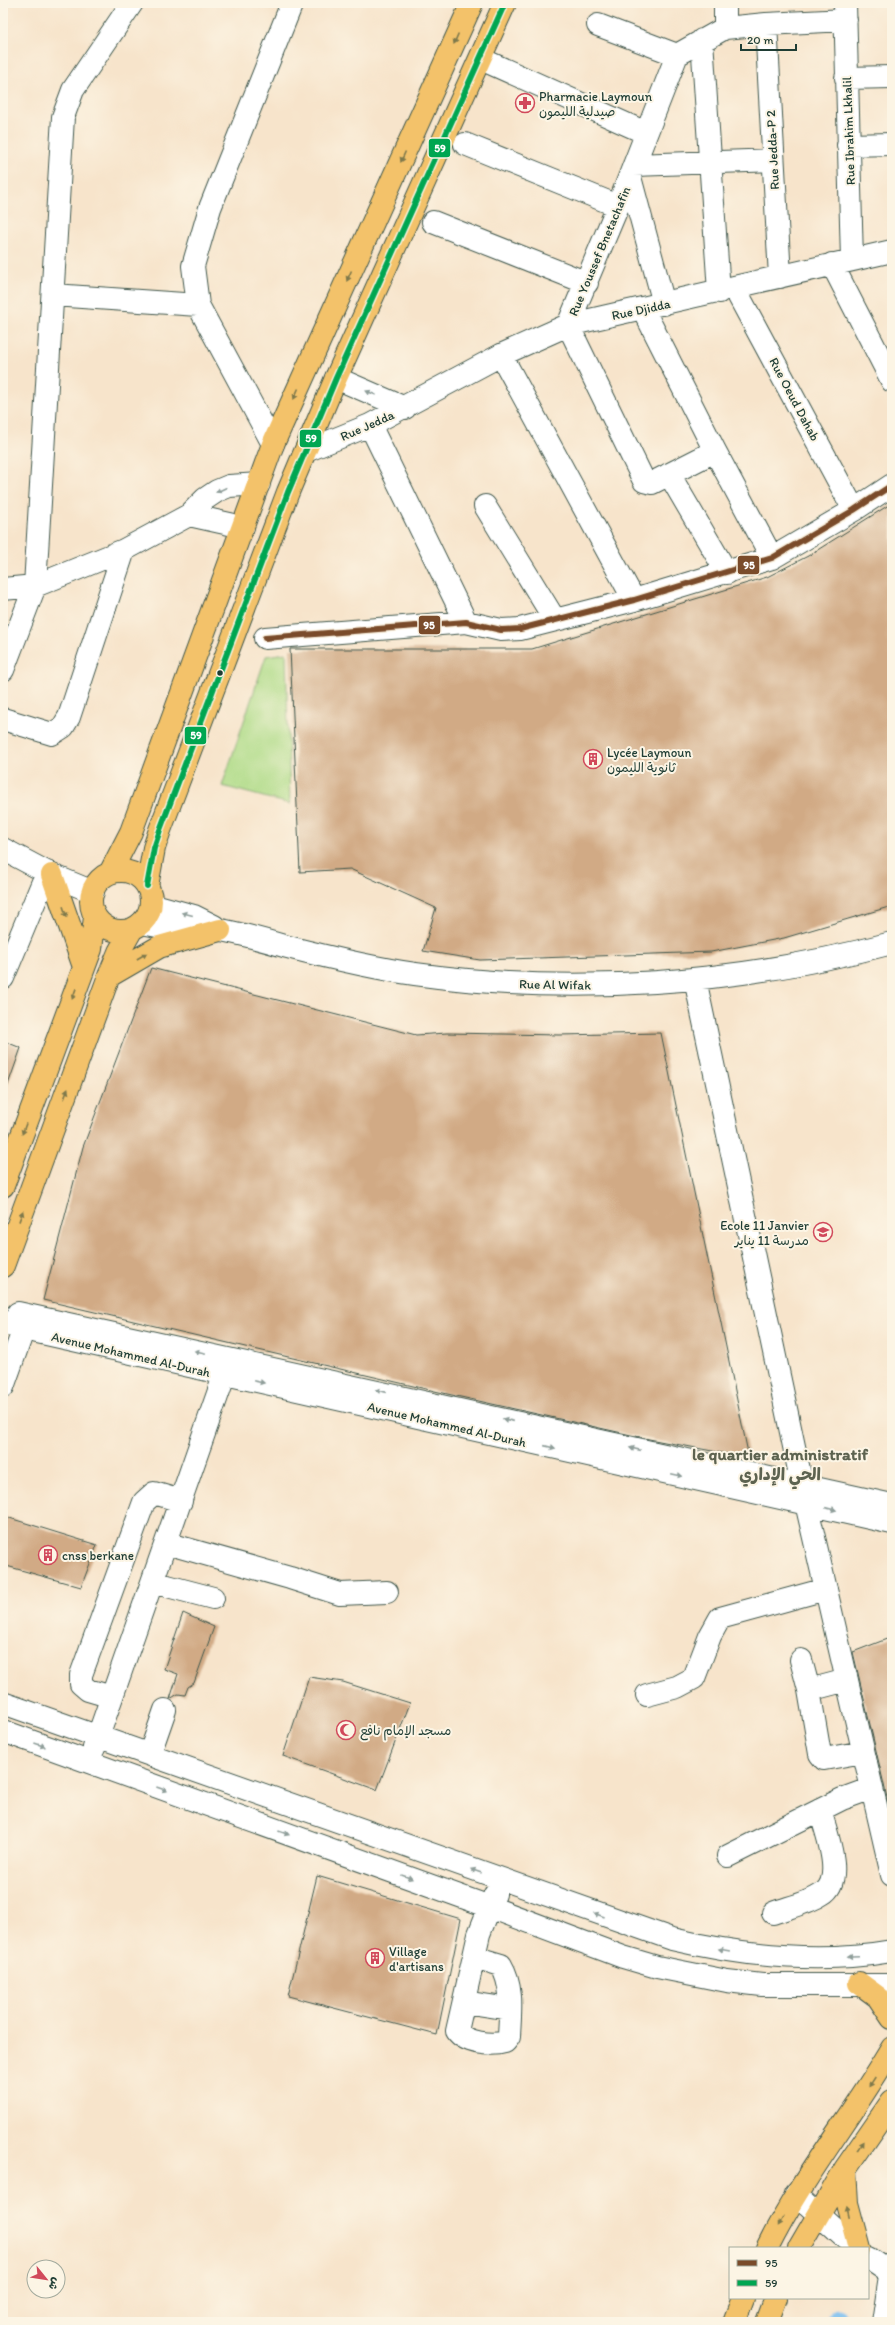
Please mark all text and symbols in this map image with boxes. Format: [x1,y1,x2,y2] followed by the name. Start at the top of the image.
[741,26,796,52] scale bar
[453,33,459,45] one-way arrow
[747,33,774,47] text: 20 m
[839,76,858,186] street label: Rue Ibrahim Lkhalil
[539,89,653,120] place label: Pharmacie Laymoun صيدلية الليمون
[514,92,536,114] pharmacy icon: Pharmacie Laymoun صيدلية الليمون
[763,110,782,190] street label: Rue Jedda-P 2
[428,138,451,158] line badge: 59
[434,142,446,155] text: 59
[400,152,406,163] one-way arrow
[565,184,634,318] street label: Rue Youssef Bnetachafin
[346,270,352,281] one-way arrow
[610,296,672,323] street label: Rue Djidda
[766,355,823,444] street label: Rue Oeud Dahab
[293,389,299,400] one-way arrow
[365,390,376,396] one-way arrow
[338,407,397,444] street label: Rue Jedda
[299,429,322,448] line badge: 59
[305,432,317,445] text: 59
[215,487,226,493] one-way arrow
[737,555,760,575] line badge: 95
[743,559,755,572] text: 95
[418,615,441,635] line badge: 95
[423,619,435,632] text: 95
[215,668,225,678] unlabelled marker
[184,726,207,745] line badge: 59
[190,729,202,742] text: 59
[607,745,692,776] place label: Lycée Laymoun ثانوية الليمون
[582,748,604,770] building icon: Lycée Laymoun ثانوية الليمون
[63,906,69,918] one-way arrow
[180,911,192,917] one-way arrow
[136,953,148,960] one-way arrow
[519,976,591,993] street label: Rue Al Wifak
[70,989,76,1001] one-way arrow
[63,1088,69,1100] one-way arrow
[20,1124,26,1136] one-way arrow
[19,1210,25,1222] one-way arrow
[720,1218,810,1249] place label: Ecole 11 Janvier مدرسة 11 يناير
[812,1221,834,1243] school or university icon: Ecole 11 Janvier مدرسة 11 يناير
[50,1329,212,1380] street label: Avenue Mohammed Al-Durah
[193,1348,206,1354] one-way arrow
[253,1380,265,1386] one-way arrow
[375,1388,388,1394] one-way arrow
[366,1399,528,1450] street label: Avenue Mohammed Al-Durah
[502,1416,514,1422] one-way arrow
[544,1444,556,1450] one-way arrow
[692,1444,869,1490] district label: le quartier administratif الحي الإداري
[629,1446,641,1452] one-way arrow
[670,1472,683,1478] one-way arrow
[825,1506,837,1512] one-way arrow
[37,1544,59,1566] building icon: cnss berkane
[62,1548,134,1563] place label: cnss berkane
[335,1719,357,1741] mosque icon: مسجد الإمام نافع
[360,1723,451,1741] place label: مسجد الإمام نافع
[34,1742,46,1748] one-way arrow
[156,1787,168,1793] one-way arrow
[279,1831,291,1837] one-way arrow
[470,1868,482,1874] one-way arrow
[401,1874,413,1880] one-way arrow
[592,1912,604,1918] one-way arrow
[389,1944,444,1974] place label: Village d'artisans
[364,1947,386,1969] building icon: Village d'artisans
[718,1947,730,1953] one-way arrow
[847,1952,859,1959] one-way arrow
[868,2076,875,2087] one-way arrow
[856,2141,864,2152] one-way arrow
[845,2205,851,2217] one-way arrow
[778,2215,785,2227] one-way arrow
[729,2247,869,2299] legend
[765,2256,778,2270] text: 95
[26,2259,66,2299] north arrow
[46,2275,63,2292] text: ش
[765,2276,778,2290] text: 59

